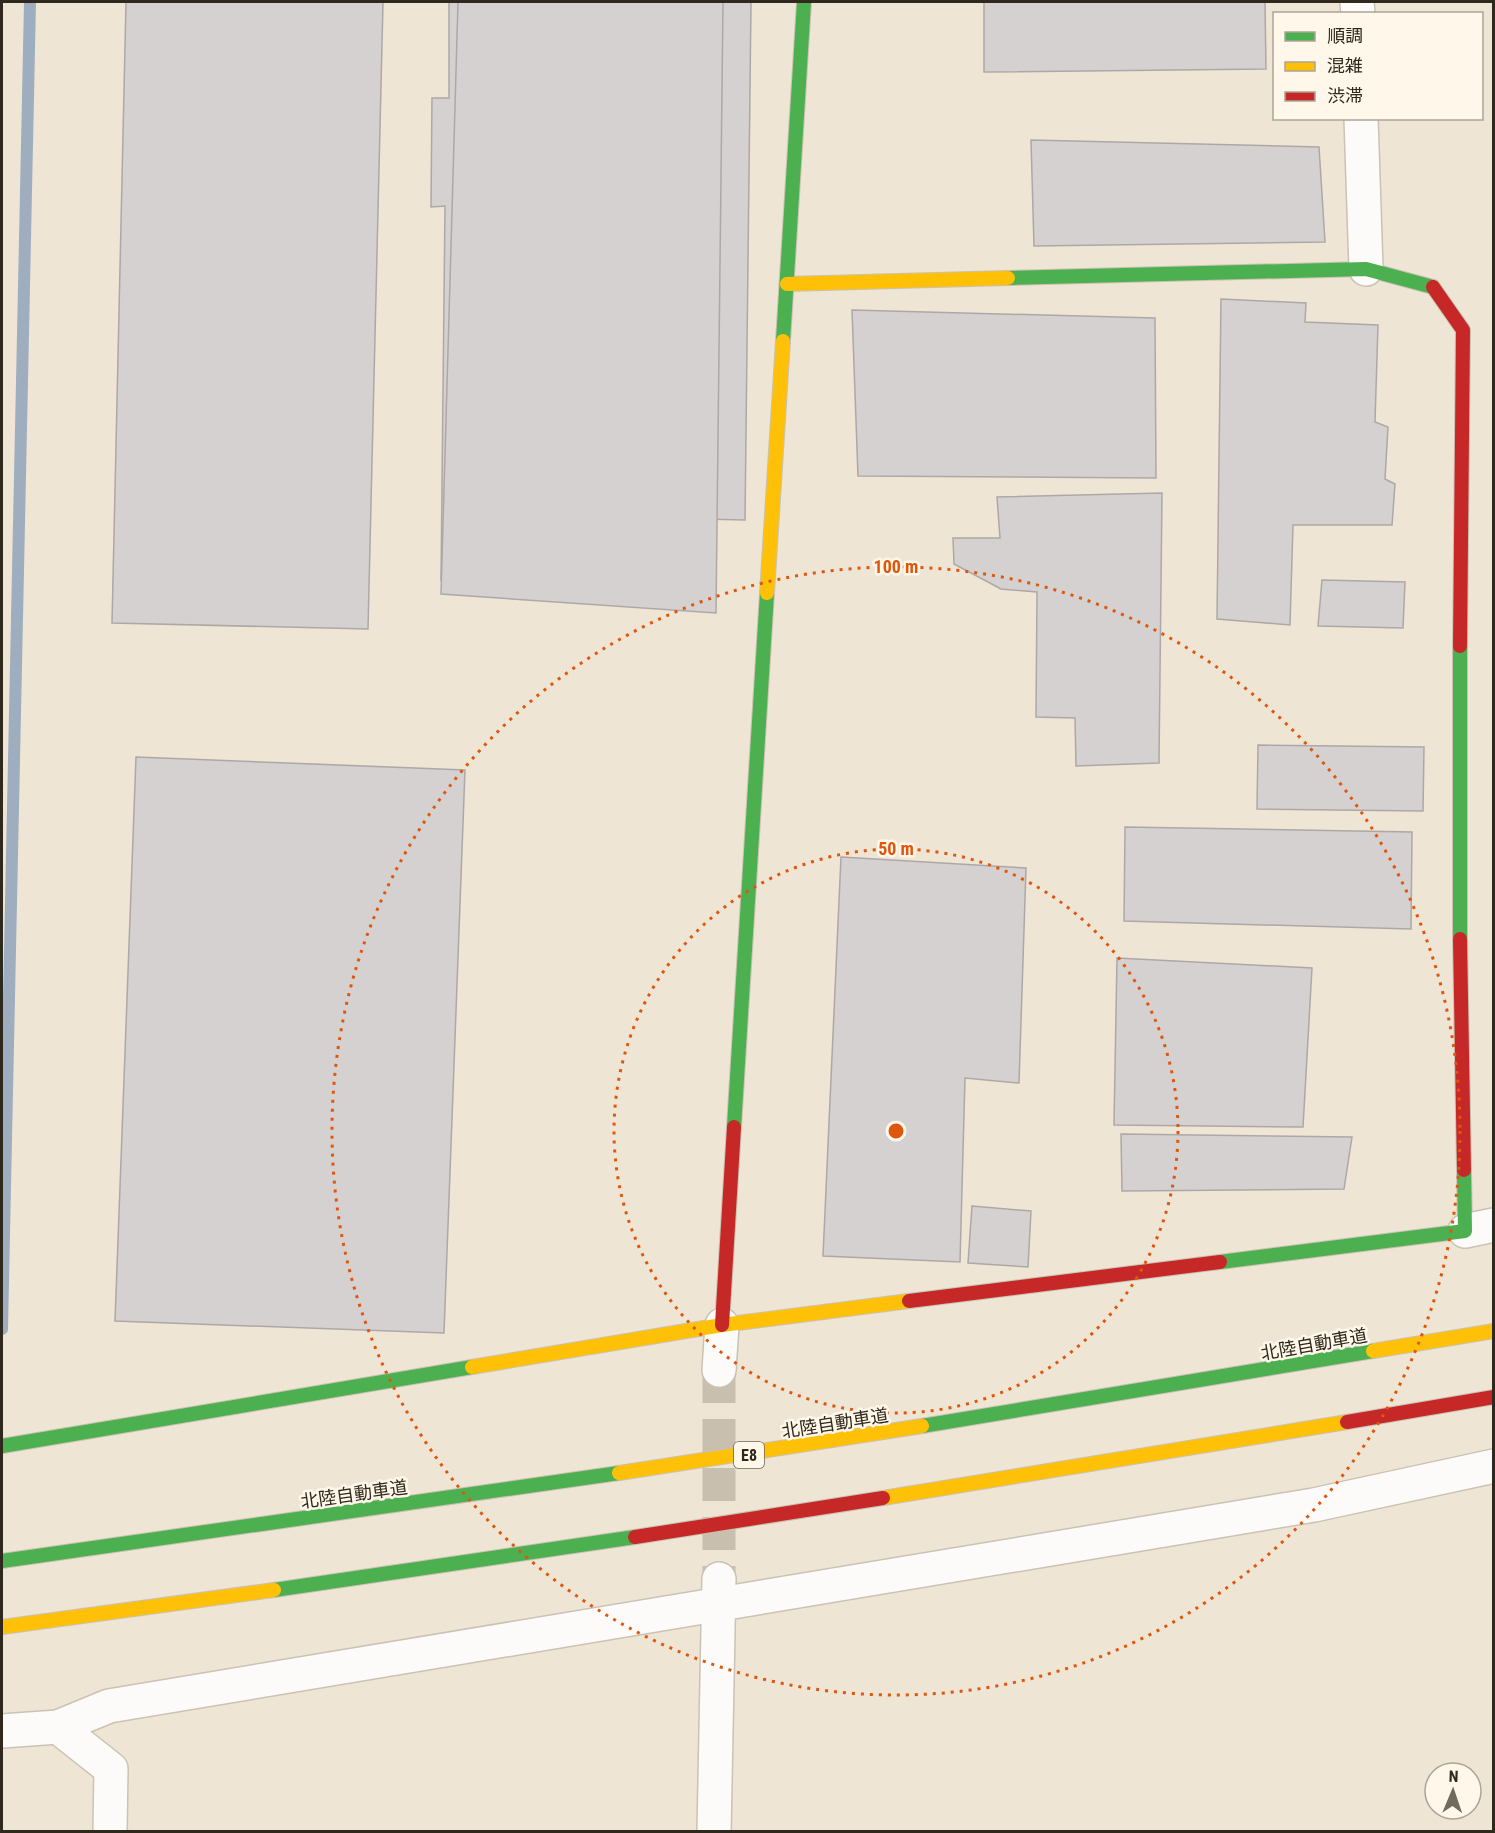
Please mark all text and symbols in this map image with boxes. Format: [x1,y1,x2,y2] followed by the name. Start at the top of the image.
[1273,12,1483,120] legend
[1327,25,1363,46] text: 順調
[1327,55,1363,76] text: 混雑
[1327,85,1363,106] text: 渋滞
[874,556,918,577] text: 100 m
[878,838,914,859] text: 50 m
[886,1121,906,1141] centre of rings
[1259,1324,1369,1364] street label: 北陸自動車道
[780,1404,890,1442] street label: 北陸自動車道
[734,1442,764,1468] road number: E8
[299,1476,409,1512] street label: 北陸自動車道
[1423,1761,1483,1821] north arrow
[1448,1767,1459,1786] text: N

